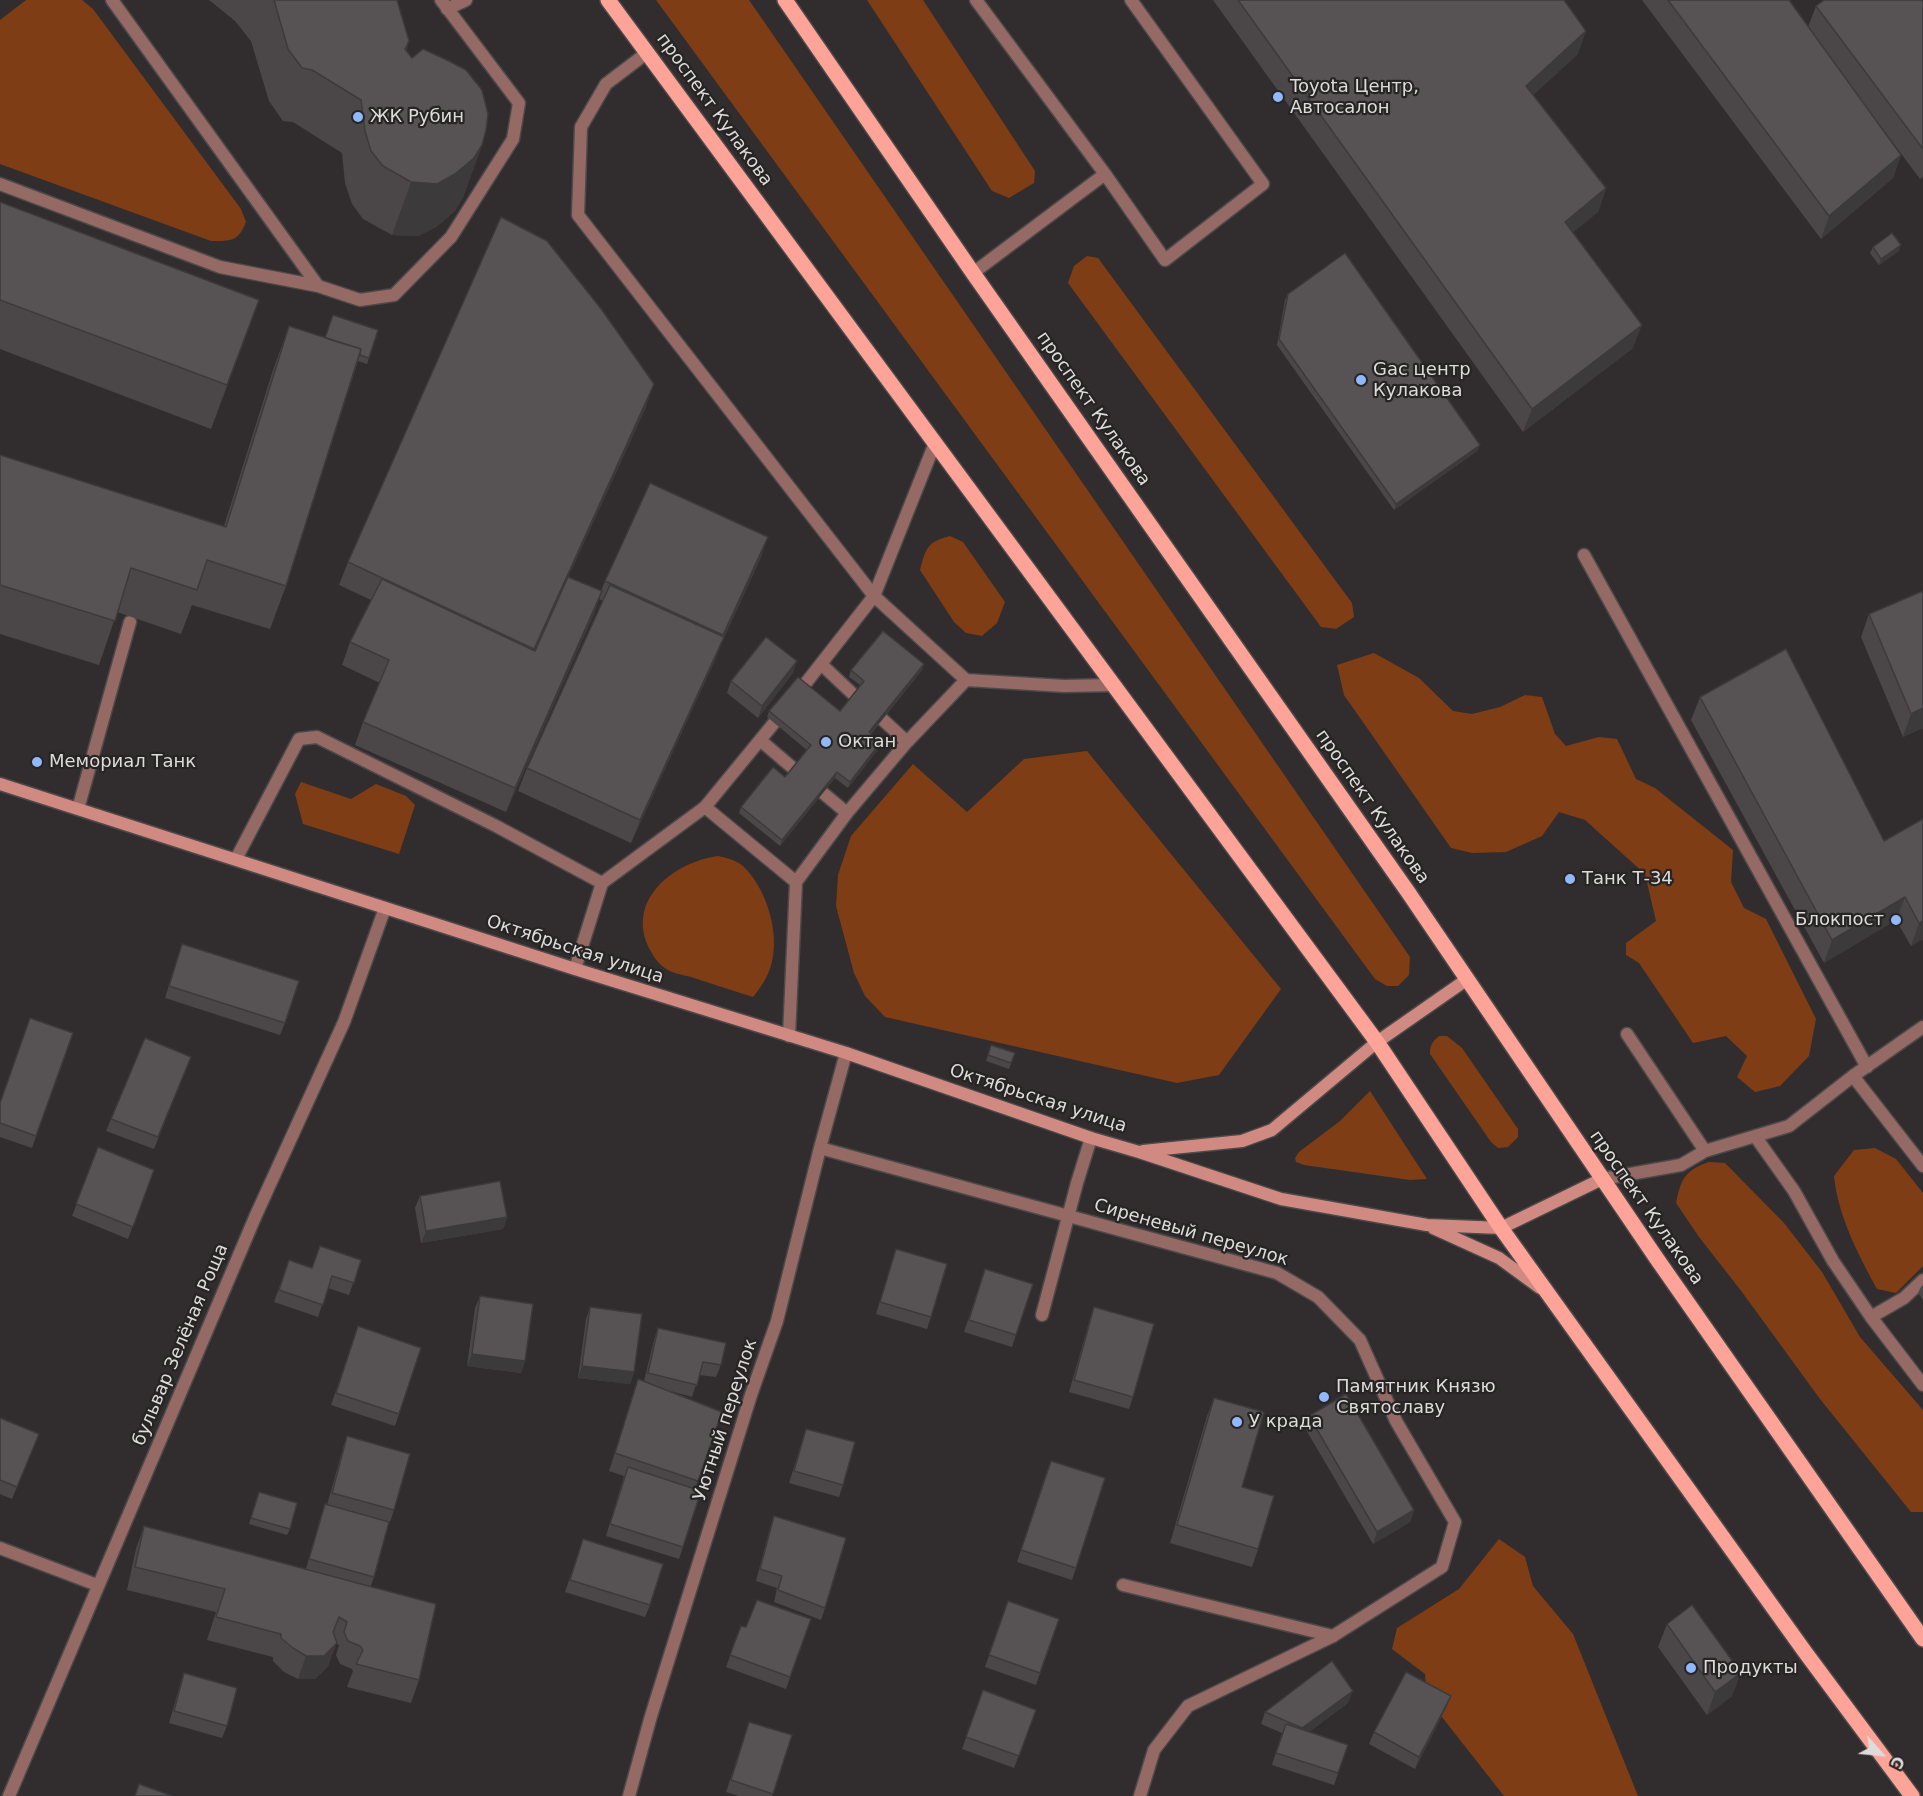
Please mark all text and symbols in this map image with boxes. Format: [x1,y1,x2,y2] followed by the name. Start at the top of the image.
[651,29,777,191] street label: проспект Кулакова
[1290,76,1419,118] place label: Toyota Центр, Автосалон
[1271,90,1285,104] marker: Toyota Центр, Автосалон
[370,106,464,128] place label: ЖК Рубин
[351,110,365,124] marker: ЖК Рубин
[1032,328,1154,490] street label: проспект Кулакова
[1373,359,1471,401] place label: Gac центр Кулакова
[1354,373,1368,387] marker: Gac центр Кулакова
[1311,726,1433,888] street label: проспект Кулакова
[838,731,896,753] place label: Октан
[819,735,833,749] marker: Октан
[49,751,196,773] place label: Мемориал Танк
[30,755,44,769] marker: Мемориал Танк
[1582,868,1673,890] place label: Танк Т-34
[1563,872,1577,886] marker: Танк Т-34
[1795,909,1884,931] place label: Блокпост
[484,911,666,989] street label: Октябрьская улица
[1889,913,1903,927] marker: Блокпост
[947,1060,1129,1138] street label: Октябрьская улица
[1585,1127,1707,1289] street label: проспект Кулакова
[1091,1195,1291,1271] street label: Сиреневый переулок
[129,1241,233,1449] street label: бульвар Зелёная Роща
[690,1336,762,1504] street label: Уютный переулок
[1336,1376,1496,1418] place label: Памятник Князю Святославу
[1317,1390,1331,1404] marker: Памятник Князю Святославу
[1249,1411,1322,1433] place label: У крада
[1230,1415,1244,1429] marker: У крада
[1703,1657,1798,1679] place label: Продукты
[1684,1661,1698,1675] marker: Продукты
[1851,1724,1911,1784] north arrow
[1886,1753,1909,1772] text: С

